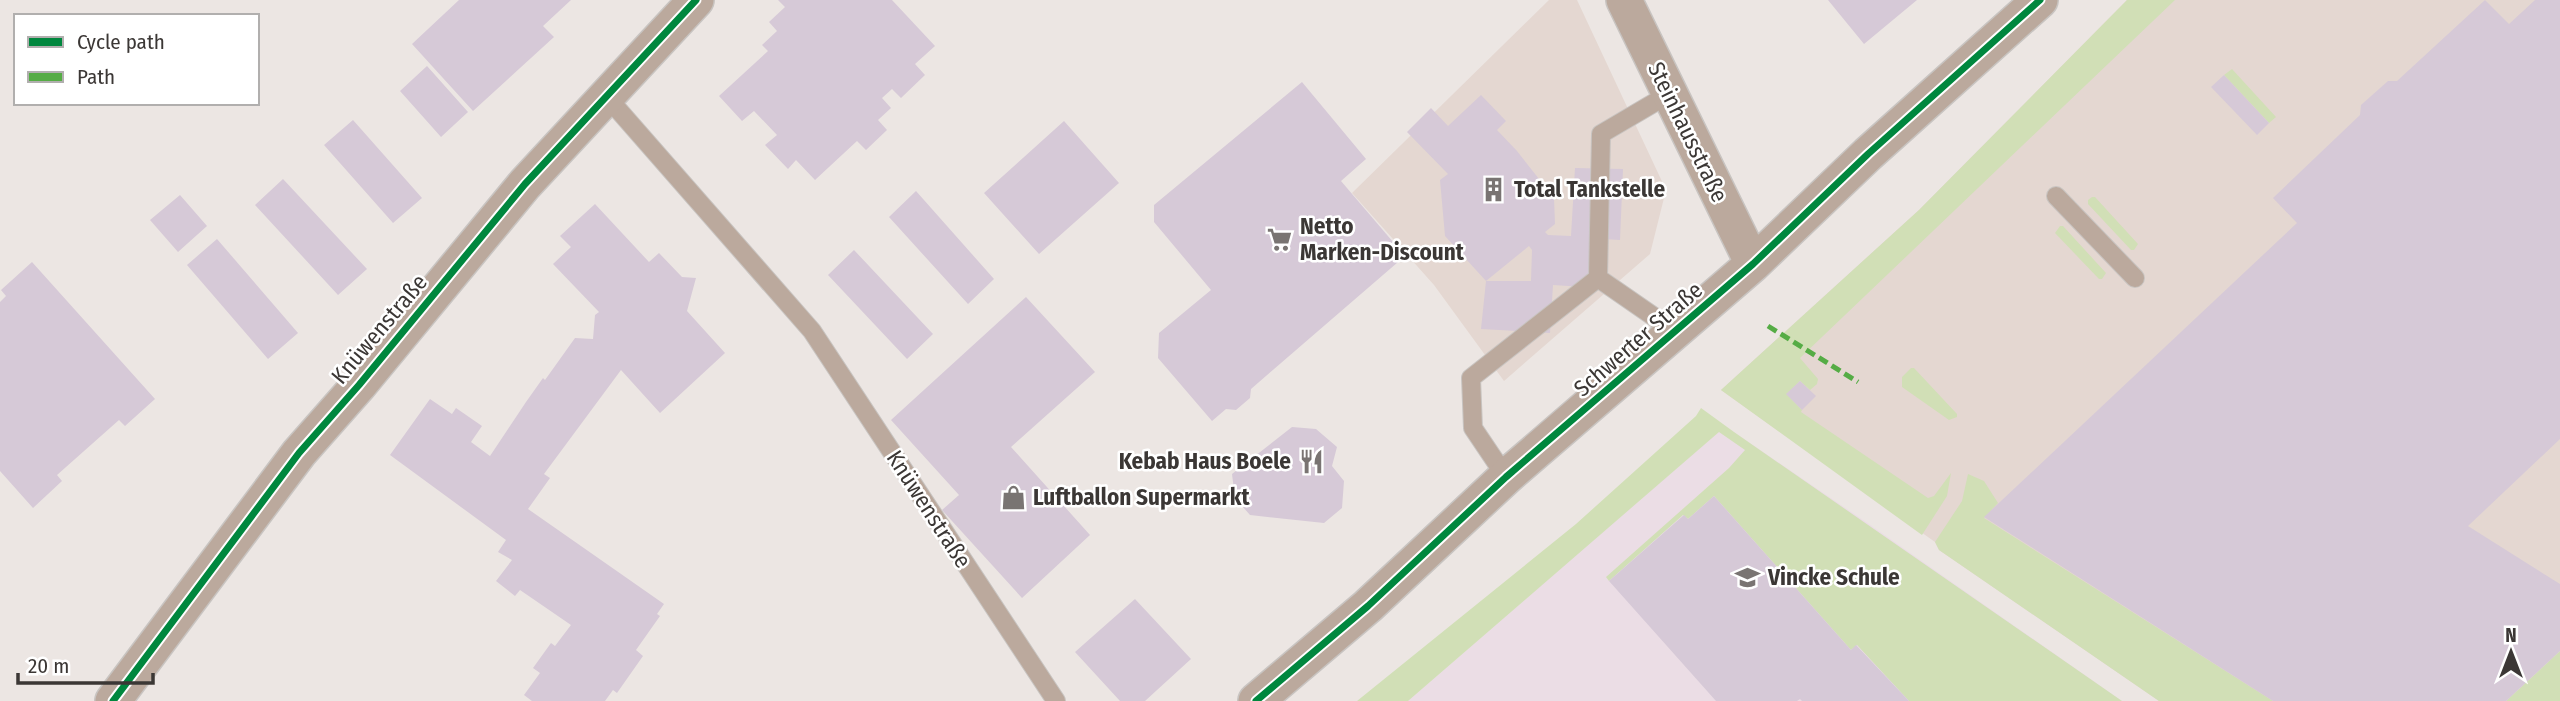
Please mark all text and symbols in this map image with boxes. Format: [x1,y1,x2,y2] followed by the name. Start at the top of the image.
[14,14,259,105] legend
[77,29,165,55] text: Cycle path
[1642,57,1734,207] street label: Steinhausstraße
[77,64,115,90] text: Path
[1480,175,1508,203] building icon: Total Tankstelle
[1514,175,1665,203] place label: Total Tankstelle
[1300,212,1465,266] place label: Netto Marken-Discount
[1266,225,1294,253] supermarket icon: Netto Marken-Discount
[325,268,433,390] street label: Knüwenstraße
[1568,276,1708,402] street label: Schwerter Straße
[881,445,977,573] street label: Knüwenstraße
[1119,447,1291,475] place label: Kebab Haus Boele
[1297,447,1325,475] restaurant icon: Kebab Haus Boele
[999,483,1027,511] shop icon: Luftballon Supermarkt
[1033,483,1251,511] place label: Luftballon Supermarkt
[1734,563,1762,591] school or university icon: Vincke Schule
[1767,563,1900,591] place label: Vincke Schule
[2476,617,2546,687] north arrow
[2505,624,2517,647] text: N
[18,642,152,686] scale bar
[28,653,69,679] text: 20 m

